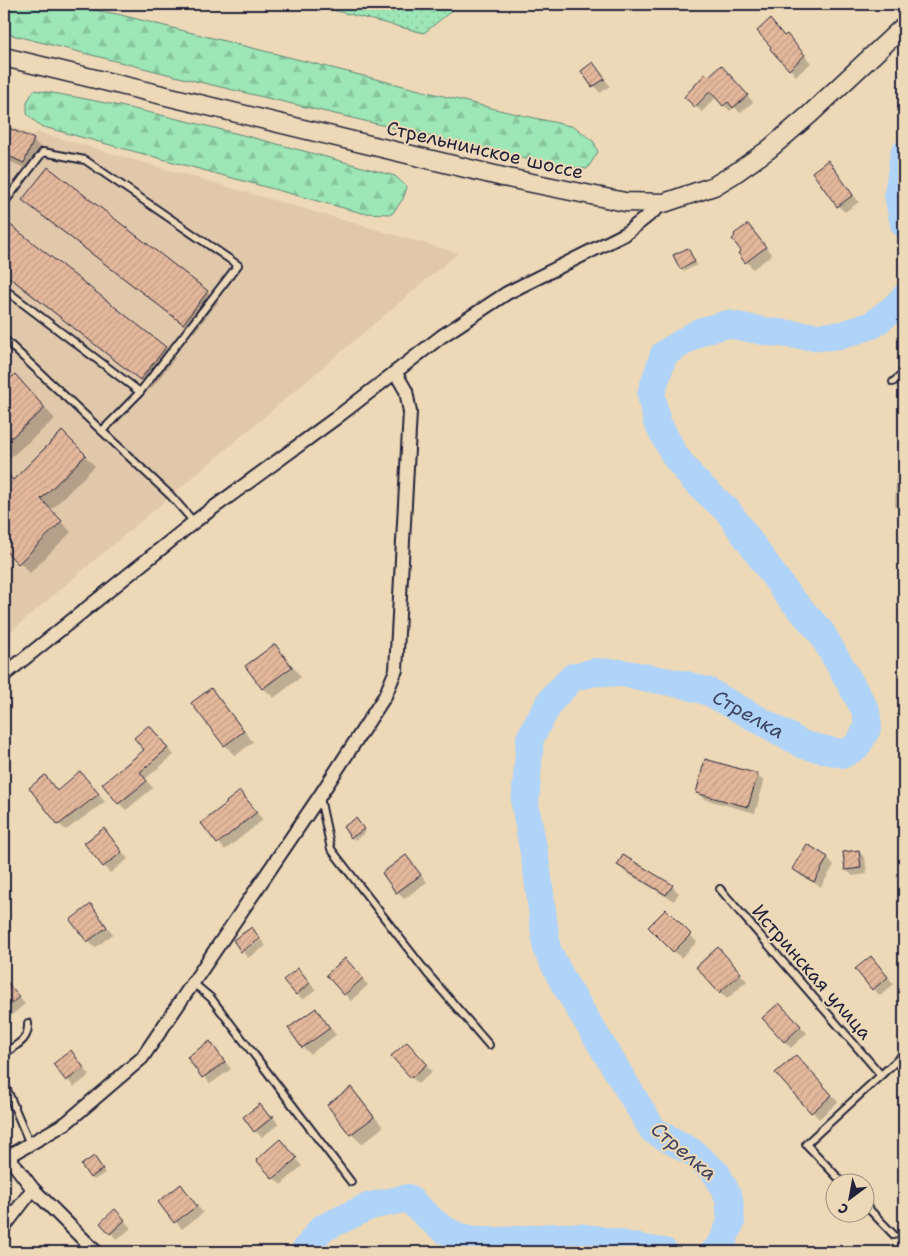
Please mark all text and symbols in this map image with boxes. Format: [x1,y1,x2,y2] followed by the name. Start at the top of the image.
[384,115,586,185] street label: Стрельнинское шоссе
[708,684,789,744] water label: Стрелка
[746,899,878,1045] street label: Истринская улица
[646,1116,722,1186] water label: Стрелка
[826,1174,876,1224] north arrow
[835,1199,852,1219] text: С

